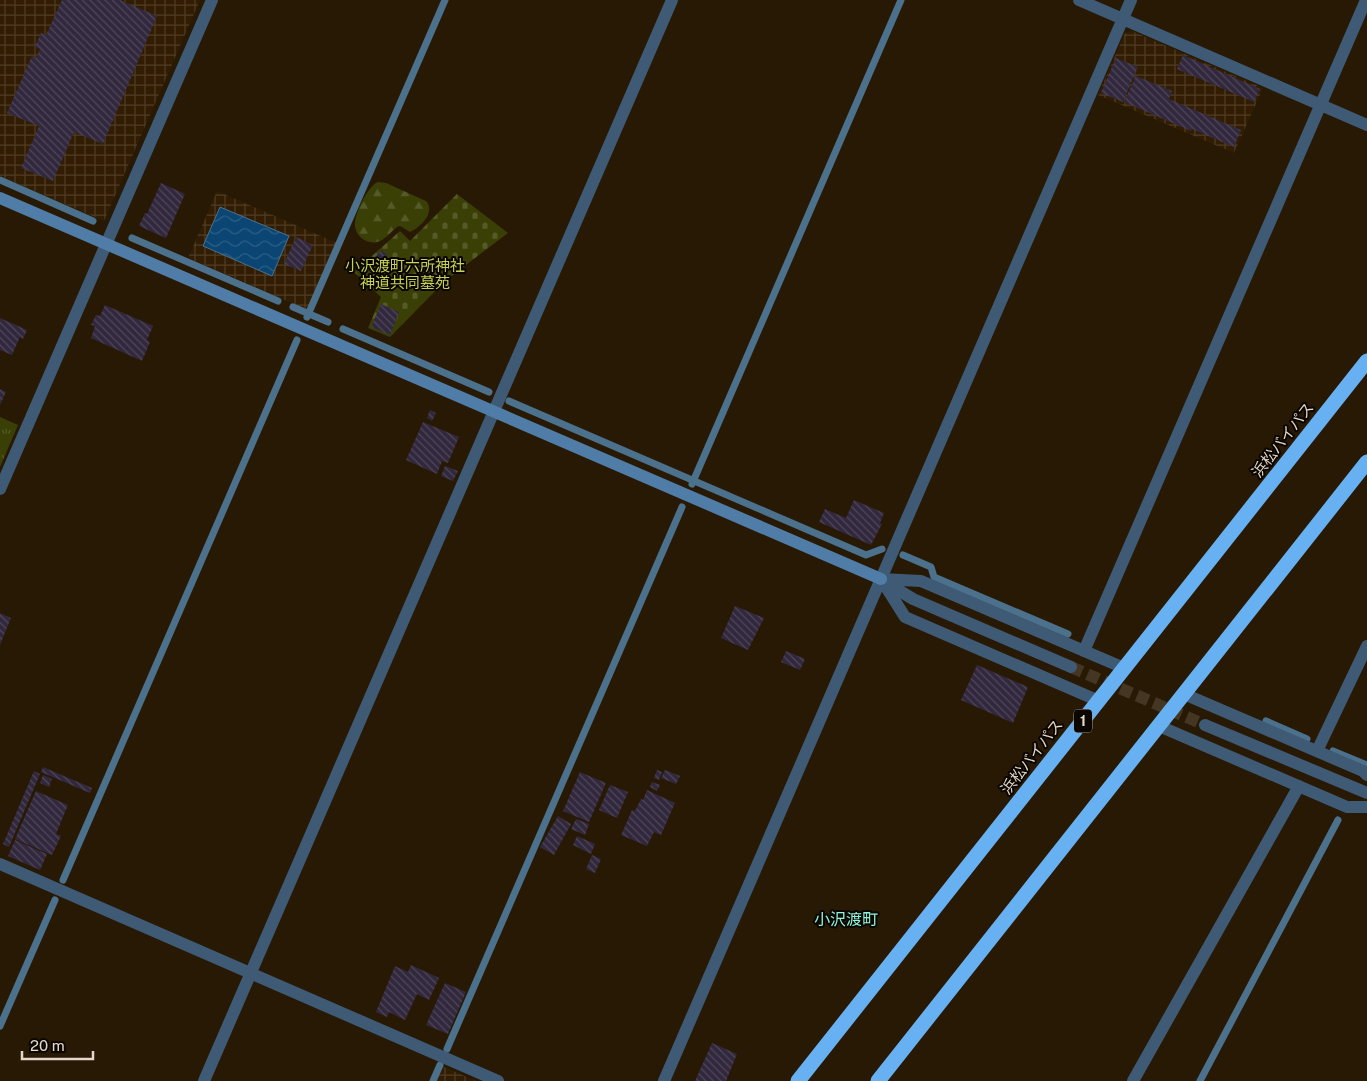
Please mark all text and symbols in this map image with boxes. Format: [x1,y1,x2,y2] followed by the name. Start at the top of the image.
[345,257,465,291] park label: 小沢渡町六所神社 神道共同墓苑
[1248,399,1317,480] street label: 浜松バイパス
[1074,709,1092,732] road number: 1
[997,716,1066,797] street label: 浜松バイパス
[814,910,878,929] district label: 小沢渡町
[22,1028,94,1060] scale bar
[30,1037,65,1054] text: 20 m

